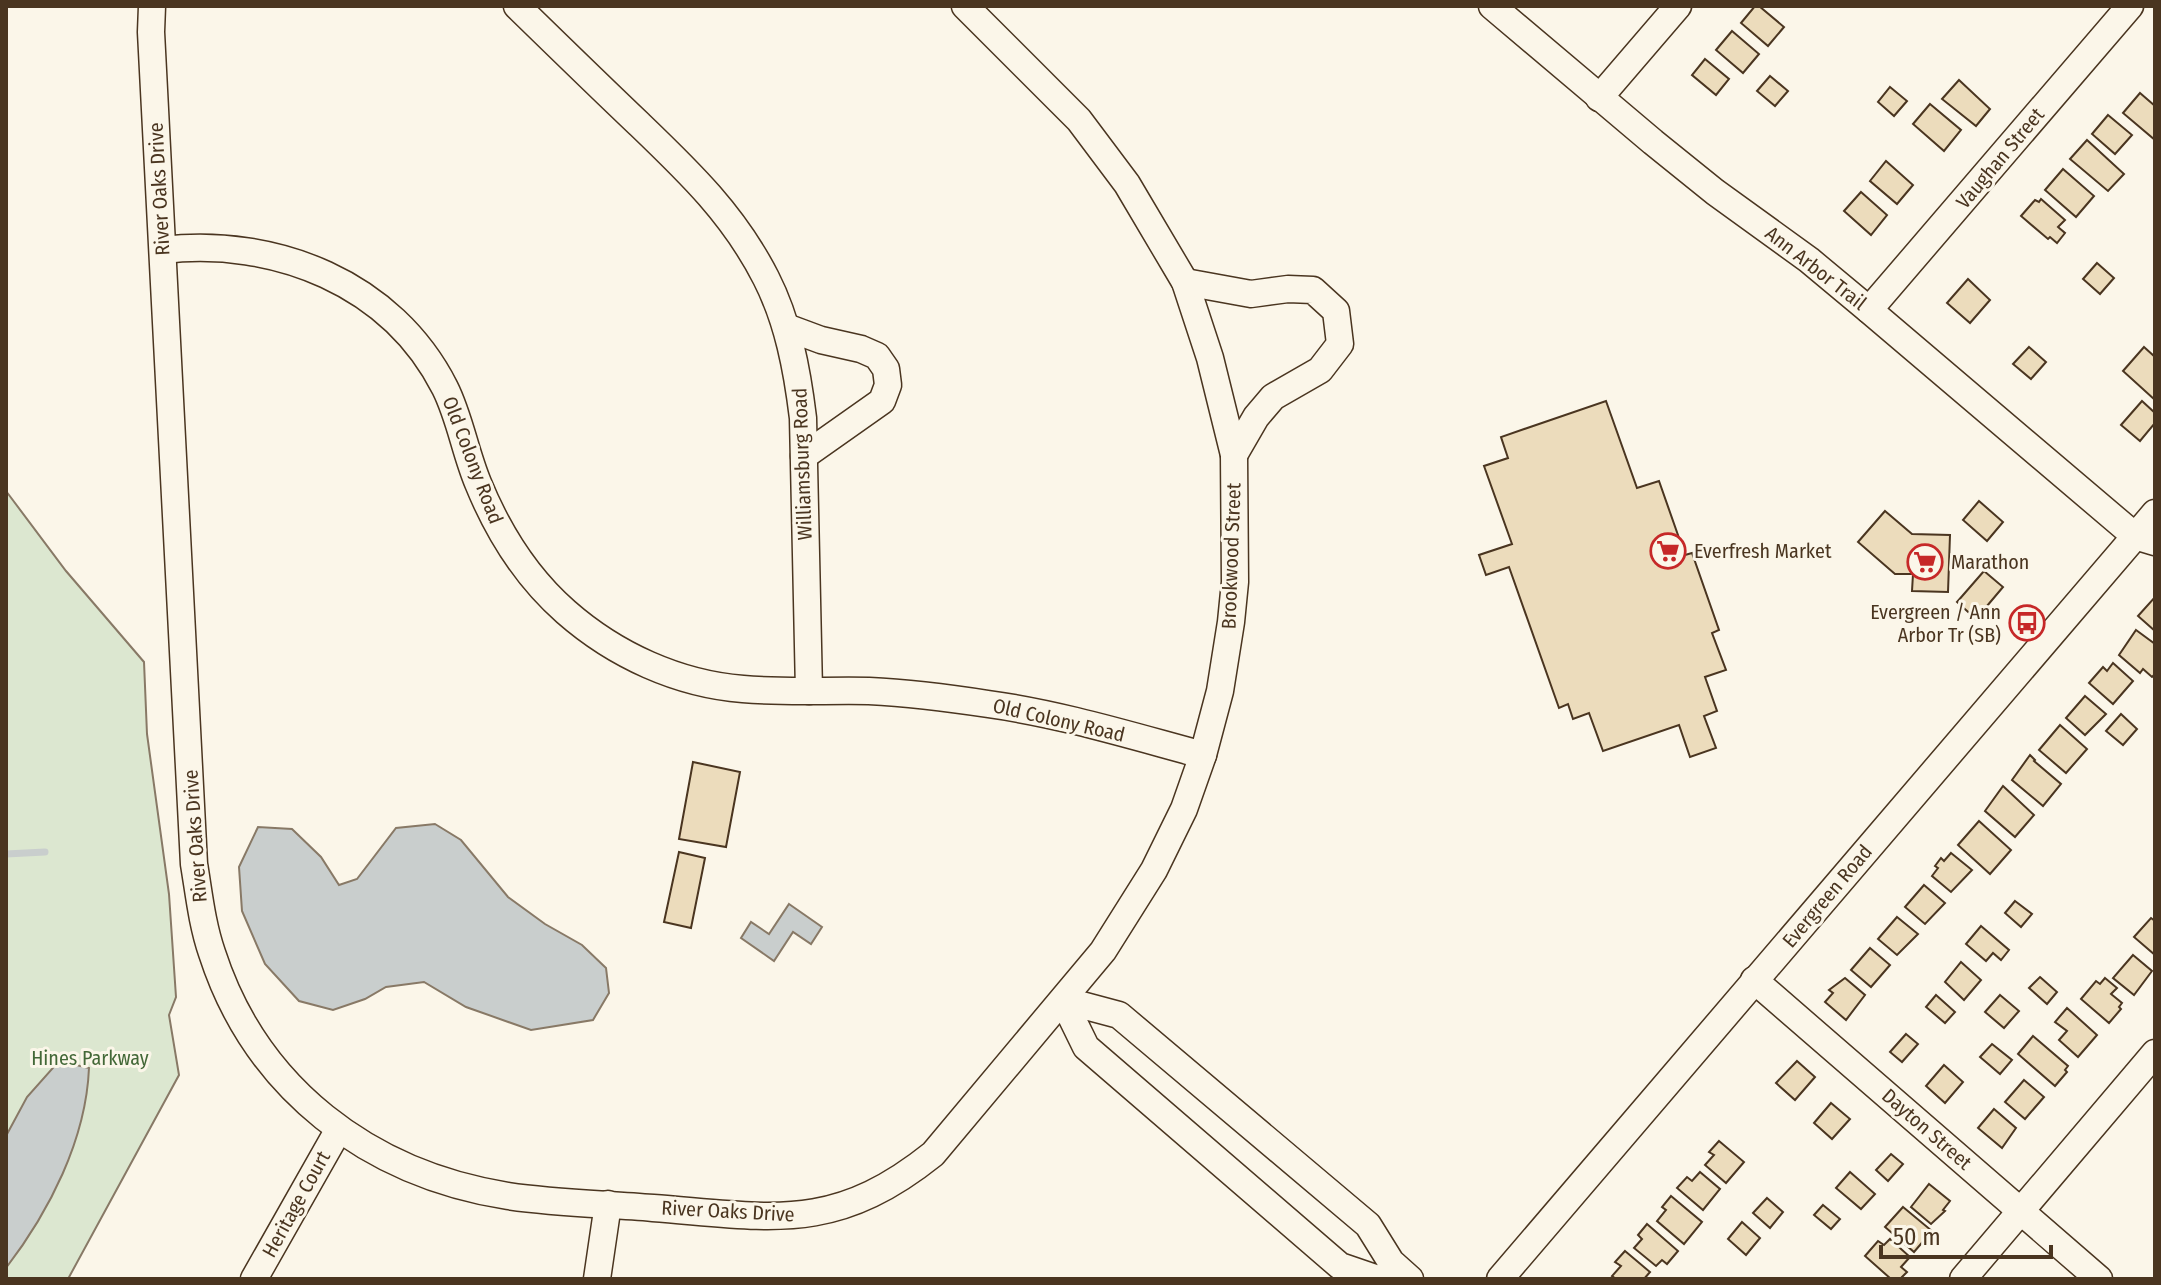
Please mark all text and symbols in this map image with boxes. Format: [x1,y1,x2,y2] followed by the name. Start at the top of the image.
[1951,103,2049,213] street label: Vaughan Street
[144,122,174,256] street label: River Oaks Drive
[1761,221,1871,315] street label: Ann Arbor Trail
[787,387,817,541] street label: Williamsburg Road
[438,393,508,527] street label: Old Colony Road
[1216,482,1246,630] street label: Brookwood Street
[1649,532,1687,570] supermarket icon: Everfresh Market
[1694,539,1832,563] place label: Everfresh Market
[1906,543,1944,581] supermarket icon: Marathon
[1951,550,2029,574] place label: Marathon
[1870,600,2001,647] place label: Evergreen / Ann Arbor Tr (SB)
[2008,604,2046,642] bus stop icon: Evergreen / Ann Arbor Tr (SB)
[991,693,1127,747] street label: Old Colony Road
[178,769,212,903] street label: River Oaks Drive
[1777,840,1877,952] street label: Evergreen Road
[31,1046,149,1070] park label: Hines Parkway
[1877,1084,1977,1175] street label: Dayton Street
[257,1146,335,1261] street label: Heritage Court
[661,1196,795,1226] street label: River Oaks Drive
[1881,1209,2051,1259] scale bar
[1893,1223,1941,1251] text: 50 m

